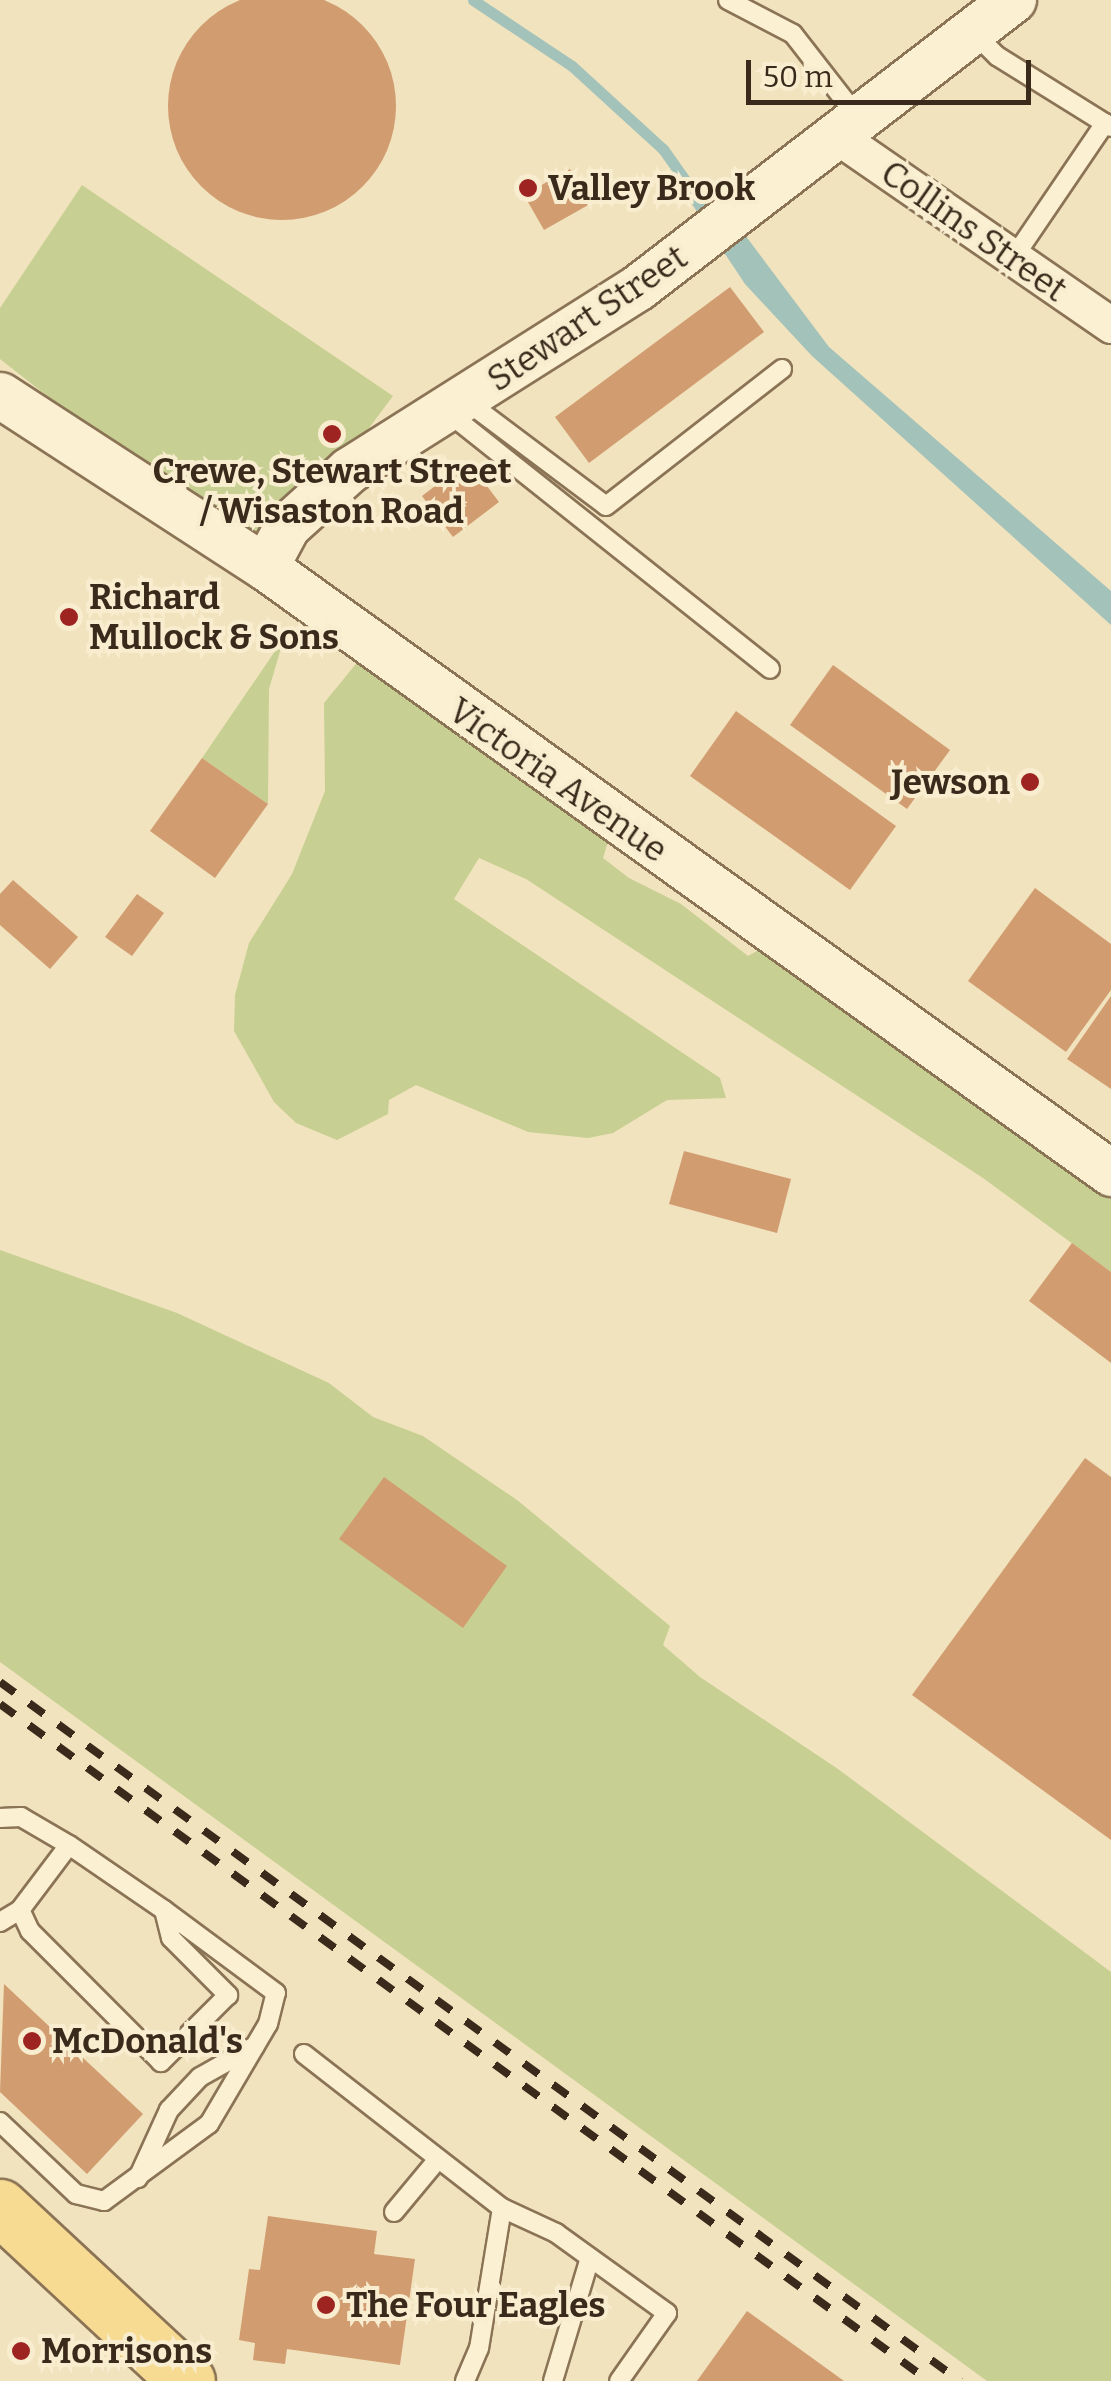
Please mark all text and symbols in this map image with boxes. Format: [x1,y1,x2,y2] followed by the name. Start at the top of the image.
[751,40,1036,102] scale bar
[763,59,833,95] text: 50 m
[873,152,1075,310] street label: Collins Street
[548,167,755,209] place label: Valley Brook
[517,177,539,199] marker: Valley Brook
[479,236,695,400] street label: Stewart Street
[321,423,343,445] marker: Crewe, Stewart Street / Wisaston Road
[152,450,512,532] place label: Crewe, Stewart Street / Wisaston Road
[89,576,339,658] place label: Richard Mullock & Sons
[58,606,80,628] marker: Richard Mullock & Sons
[441,689,675,871] street label: Victoria Avenue
[891,761,1010,803] place label: Jewson
[1019,771,1041,793] marker: Jewson
[52,2020,243,2062] place label: McDonald's
[21,2030,43,2052] marker: McDonald's
[346,2284,606,2326] place label: The Four Eagles
[315,2294,337,2316] marker: The Four Eagles
[41,2330,212,2372] place label: Morrisons
[10,2340,32,2362] marker: Morrisons

